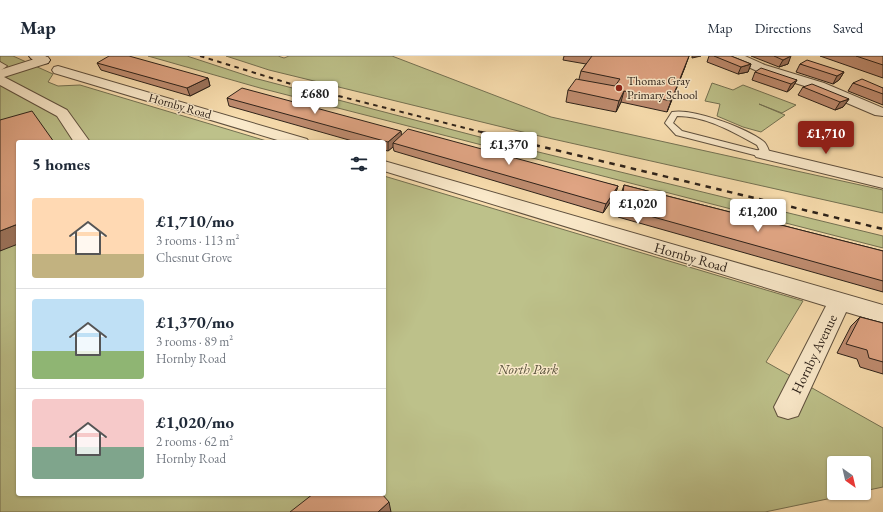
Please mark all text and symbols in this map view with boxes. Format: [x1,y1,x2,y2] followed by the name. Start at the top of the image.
[20,15,56,40] text: Map
[707,19,733,37] text: Map
[755,19,811,37] text: Directions
[833,19,863,37] text: Saved
[627,73,698,103] place label: Thomas Gray Primary School
[291,81,339,115] pin: £680
[614,83,624,93] marker: Thomas Gray Primary School
[301,85,329,102] text: £680
[147,89,214,123] street label: Hornby Road
[793,121,859,155] pin: £1,710
[807,125,845,142] text: £1,710
[476,132,542,166] pin: £1,370
[490,136,528,153] text: £1,370
[32,153,90,175] text: 5 homes
[348,153,370,175] icon: filters
[605,191,671,225] pin: £1,020
[619,195,657,212] text: £1,020
[725,199,791,233] pin: £1,200
[739,203,777,220] text: £1,200
[156,210,234,232] text: £1,710/mo
[64,214,112,262] icon: home
[156,232,240,249] text: 3 rooms · 113 m²
[652,238,731,276] street label: Hornby Road
[156,249,232,266] text: Chesnut Grove
[156,311,234,333] text: £1,370/mo
[787,311,841,397] street label: Hornby Avenue
[64,315,112,363] icon: home
[156,333,233,350] text: 3 rooms · 89 m²
[156,350,226,367] text: Hornby Road
[497,360,559,378] park label: North Park
[156,411,234,433] text: £1,020/mo
[64,415,112,463] icon: home
[156,433,233,450] text: 2 rooms · 62 m²
[156,450,226,467] text: Hornby Road
[827,456,871,500] north arrow
[827,456,871,500] map controls

